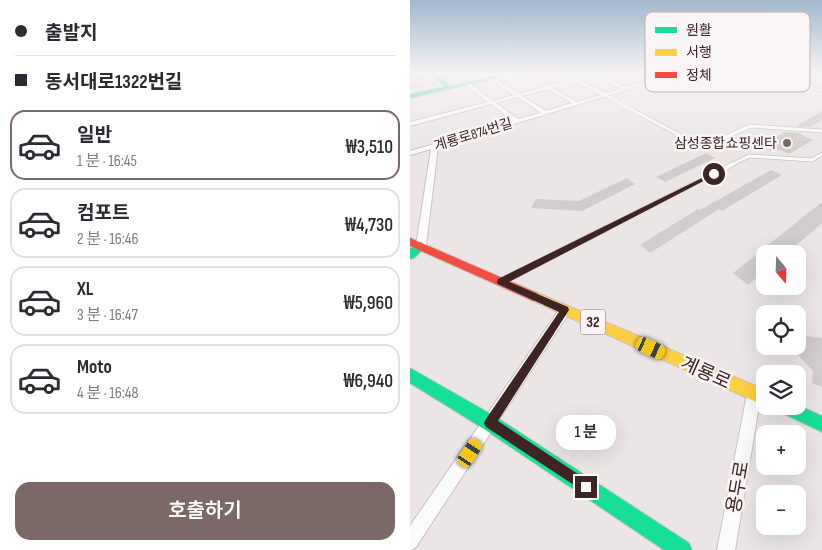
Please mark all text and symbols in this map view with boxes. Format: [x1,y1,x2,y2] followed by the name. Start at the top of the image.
[645,12,810,92] legend
[45,22,97,45] text: 출발지
[686,22,712,39] text: 원활
[686,44,712,61] text: 서행
[686,67,712,84] text: 정체
[45,71,183,94] text: 동서대로1322번길
[432,114,514,154] street label: 계룡로874번길
[17,123,62,168] icon: car
[77,124,112,147] text: 일반
[674,135,777,152] place label: 삼성종합쇼핑센타
[346,136,393,159] text: ₩3,510
[781,137,793,149] marker: 삼성종합쇼핑센타
[77,152,137,171] text: 1 분 · 16:45
[703,163,725,185] route start
[17,201,62,246] icon: car
[77,202,129,225] text: 컴포트
[345,214,393,237] text: ₩4,730
[77,230,138,249] text: 2 분 · 16:46
[756,245,806,295] north arrow
[756,245,806,535] map controls
[77,278,93,301] text: XL
[17,279,62,324] icon: car
[344,292,393,315] text: ₩5,960
[756,305,806,355] button: locate
[77,306,138,325] text: 3 분 · 16:47
[580,310,606,334] road number: 32
[634,335,667,361] car
[677,352,734,395] street label: 계룡로
[77,356,112,379] text: Moto
[17,357,62,402] icon: car
[756,365,806,415] button: layers
[344,370,393,393] text: ₩6,940
[77,384,139,403] text: 4 분 · 16:48
[556,414,616,450] callout: 1 분
[574,423,598,442] text: 1 분
[756,425,806,475] button: +
[455,436,484,470] car
[723,459,754,515] street label: 용두로
[575,476,597,498] route end
[15,482,395,540] button: 호출하기
[756,485,806,535] button: −

